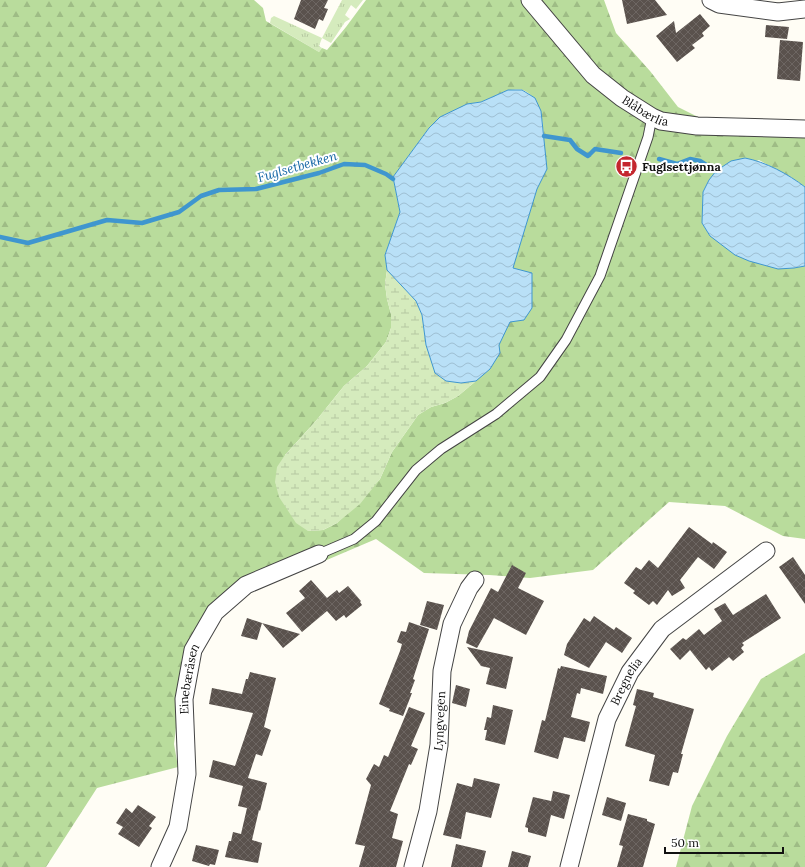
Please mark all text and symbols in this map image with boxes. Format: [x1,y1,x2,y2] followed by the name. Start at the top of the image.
[619,92,669,129] street label: Blåbærlia
[255,147,339,186] water label: Fuglsetbekken
[614,154,640,180] bus stop icon: Fuglsettjønna
[642,159,721,174] place label: Fuglsettjønna
[176,641,202,715] street label: Einebæråsen
[607,654,645,708] street label: Bregnelia
[430,691,448,752] street label: Lyngvegen
[665,829,783,855] scale bar
[671,835,699,850] text: 50 m

